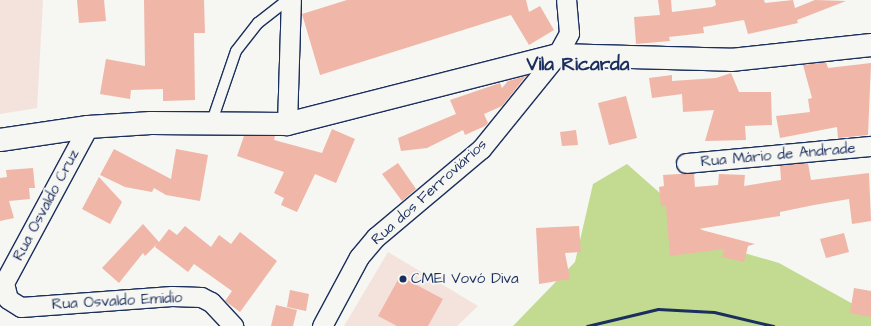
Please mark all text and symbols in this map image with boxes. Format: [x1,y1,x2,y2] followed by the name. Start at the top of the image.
[526,54,630,76] district label: Vila Ricarda
[368,135,490,249] street label: Rua dos Ferroviários
[700,139,856,171] street label: Rua Mário de Andrade
[9,146,83,264] street label: Rua Osvaldo Cruz
[411,270,519,288] place label: CMEI Vovó Diva
[398,274,408,284] marker: CMEI Vovó Diva
[51,289,183,313] street label: Rua Osvaldo Emidio

